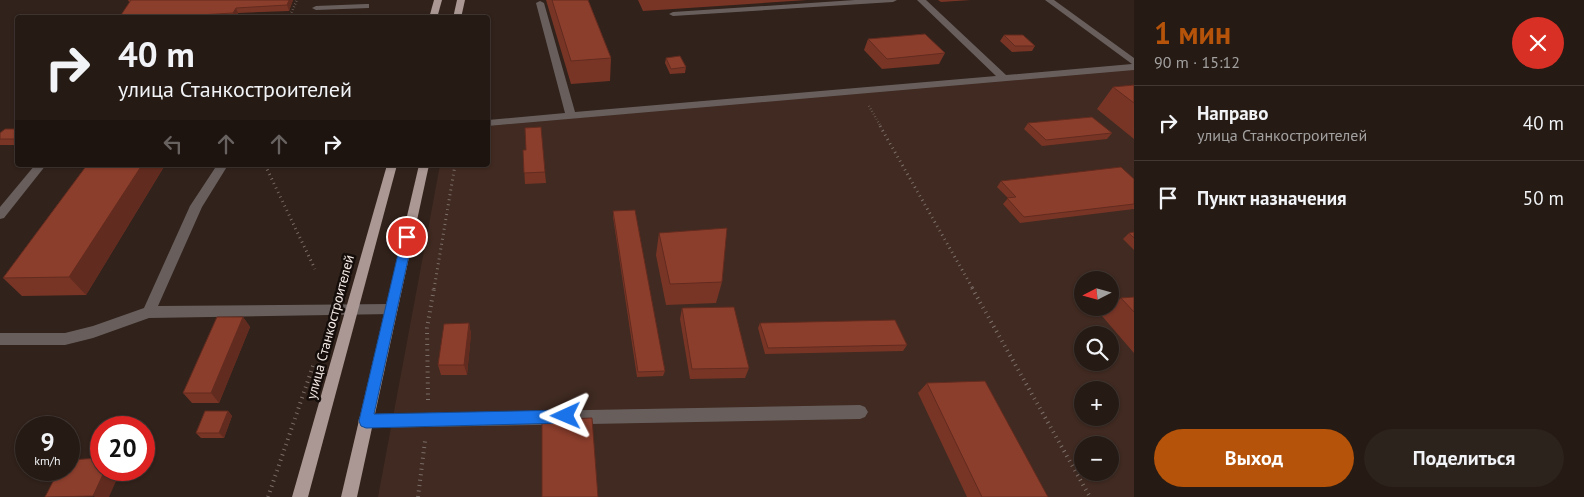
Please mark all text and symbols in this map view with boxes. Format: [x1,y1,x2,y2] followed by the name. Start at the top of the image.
[1154,13,1231,52] text: 1 мин
[1512,17,1564,69] button: close
[118,31,195,77] text: 40 m
[35,35,100,100] icon: right
[1154,52,1240,72] text: 90 m · 15:12
[118,75,352,103] text: улица Станкостроителей
[1197,101,1268,125] text: Направо
[1154,109,1182,137] icon: right
[1523,111,1564,135] text: 40 m
[1197,125,1367,145] text: улица Станкостроителей
[159,130,187,158] icon: left
[212,130,240,158] icon: ahead
[265,130,293,158] icon: ahead
[318,130,346,158] icon: right
[1154,184,1182,212] icon: arrive
[1197,186,1347,210] text: Пункт назначения
[1523,186,1564,210] text: 50 m
[386,216,428,258] pin
[393,223,421,251] icon: arrive
[302,253,358,401] street label: улица Станкостроителей
[1074,271,1119,316] north arrow
[1074,271,1119,481] map controls
[1074,326,1119,371] button: search
[1074,381,1119,426] button: +
[539,389,591,441] position arrow
[90,416,155,481] speed limit sign: 20
[40,426,55,458] text: 9
[1154,429,1354,487] button: Выход
[1364,429,1564,487] button: Поделиться
[1074,436,1119,481] button: −
[34,453,61,468] text: km/h

